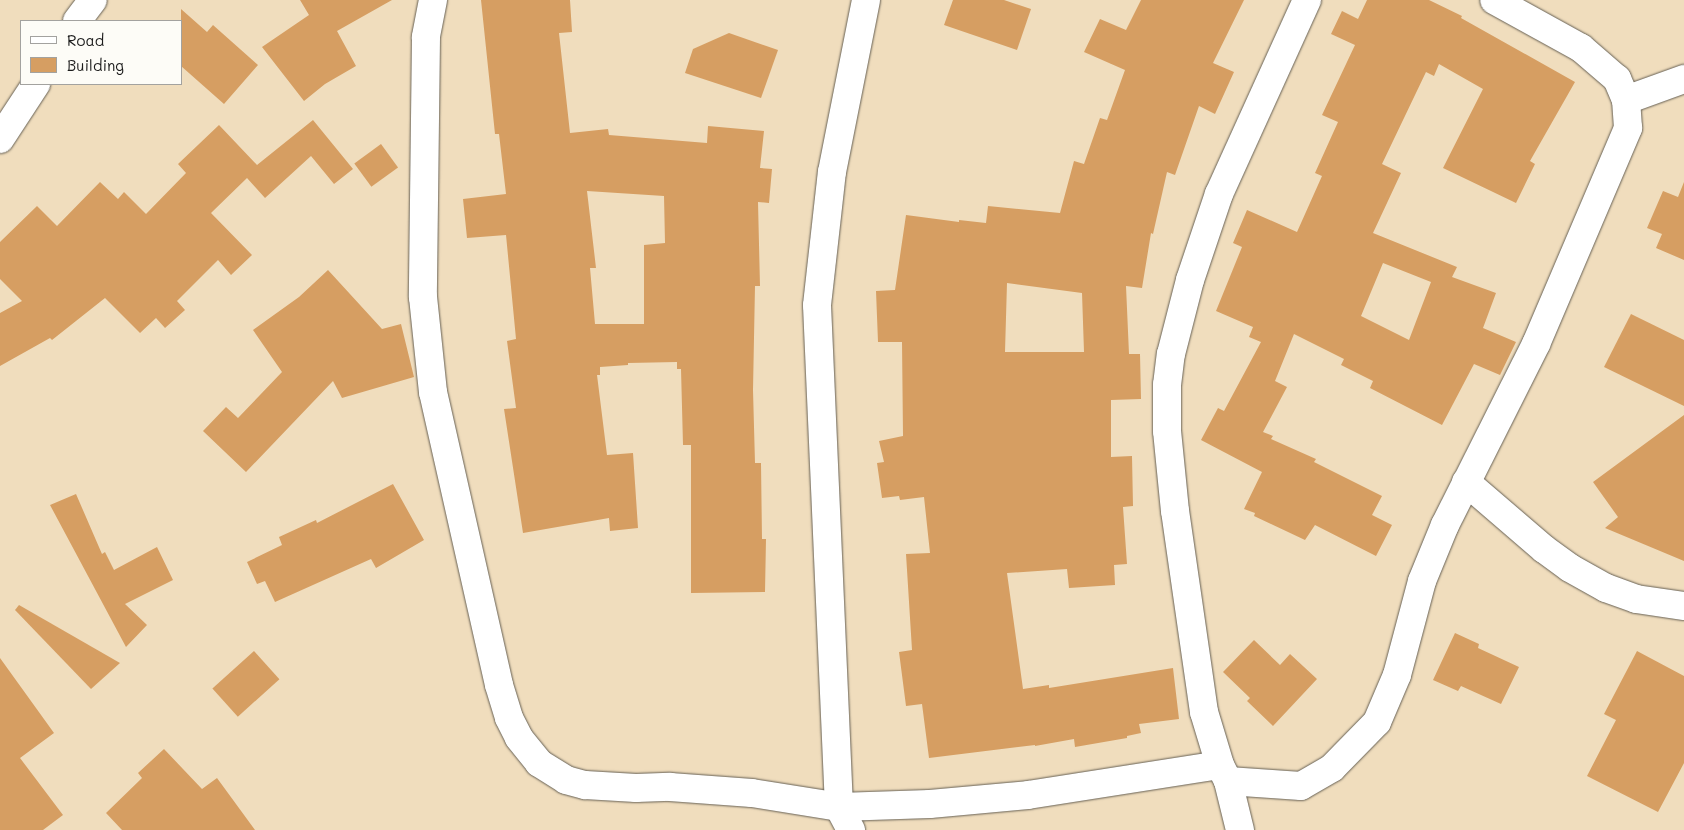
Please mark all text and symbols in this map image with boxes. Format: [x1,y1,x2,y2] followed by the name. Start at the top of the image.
[20,20,182,85] legend
[67,30,104,50] text: Road
[67,55,124,75] text: Building

